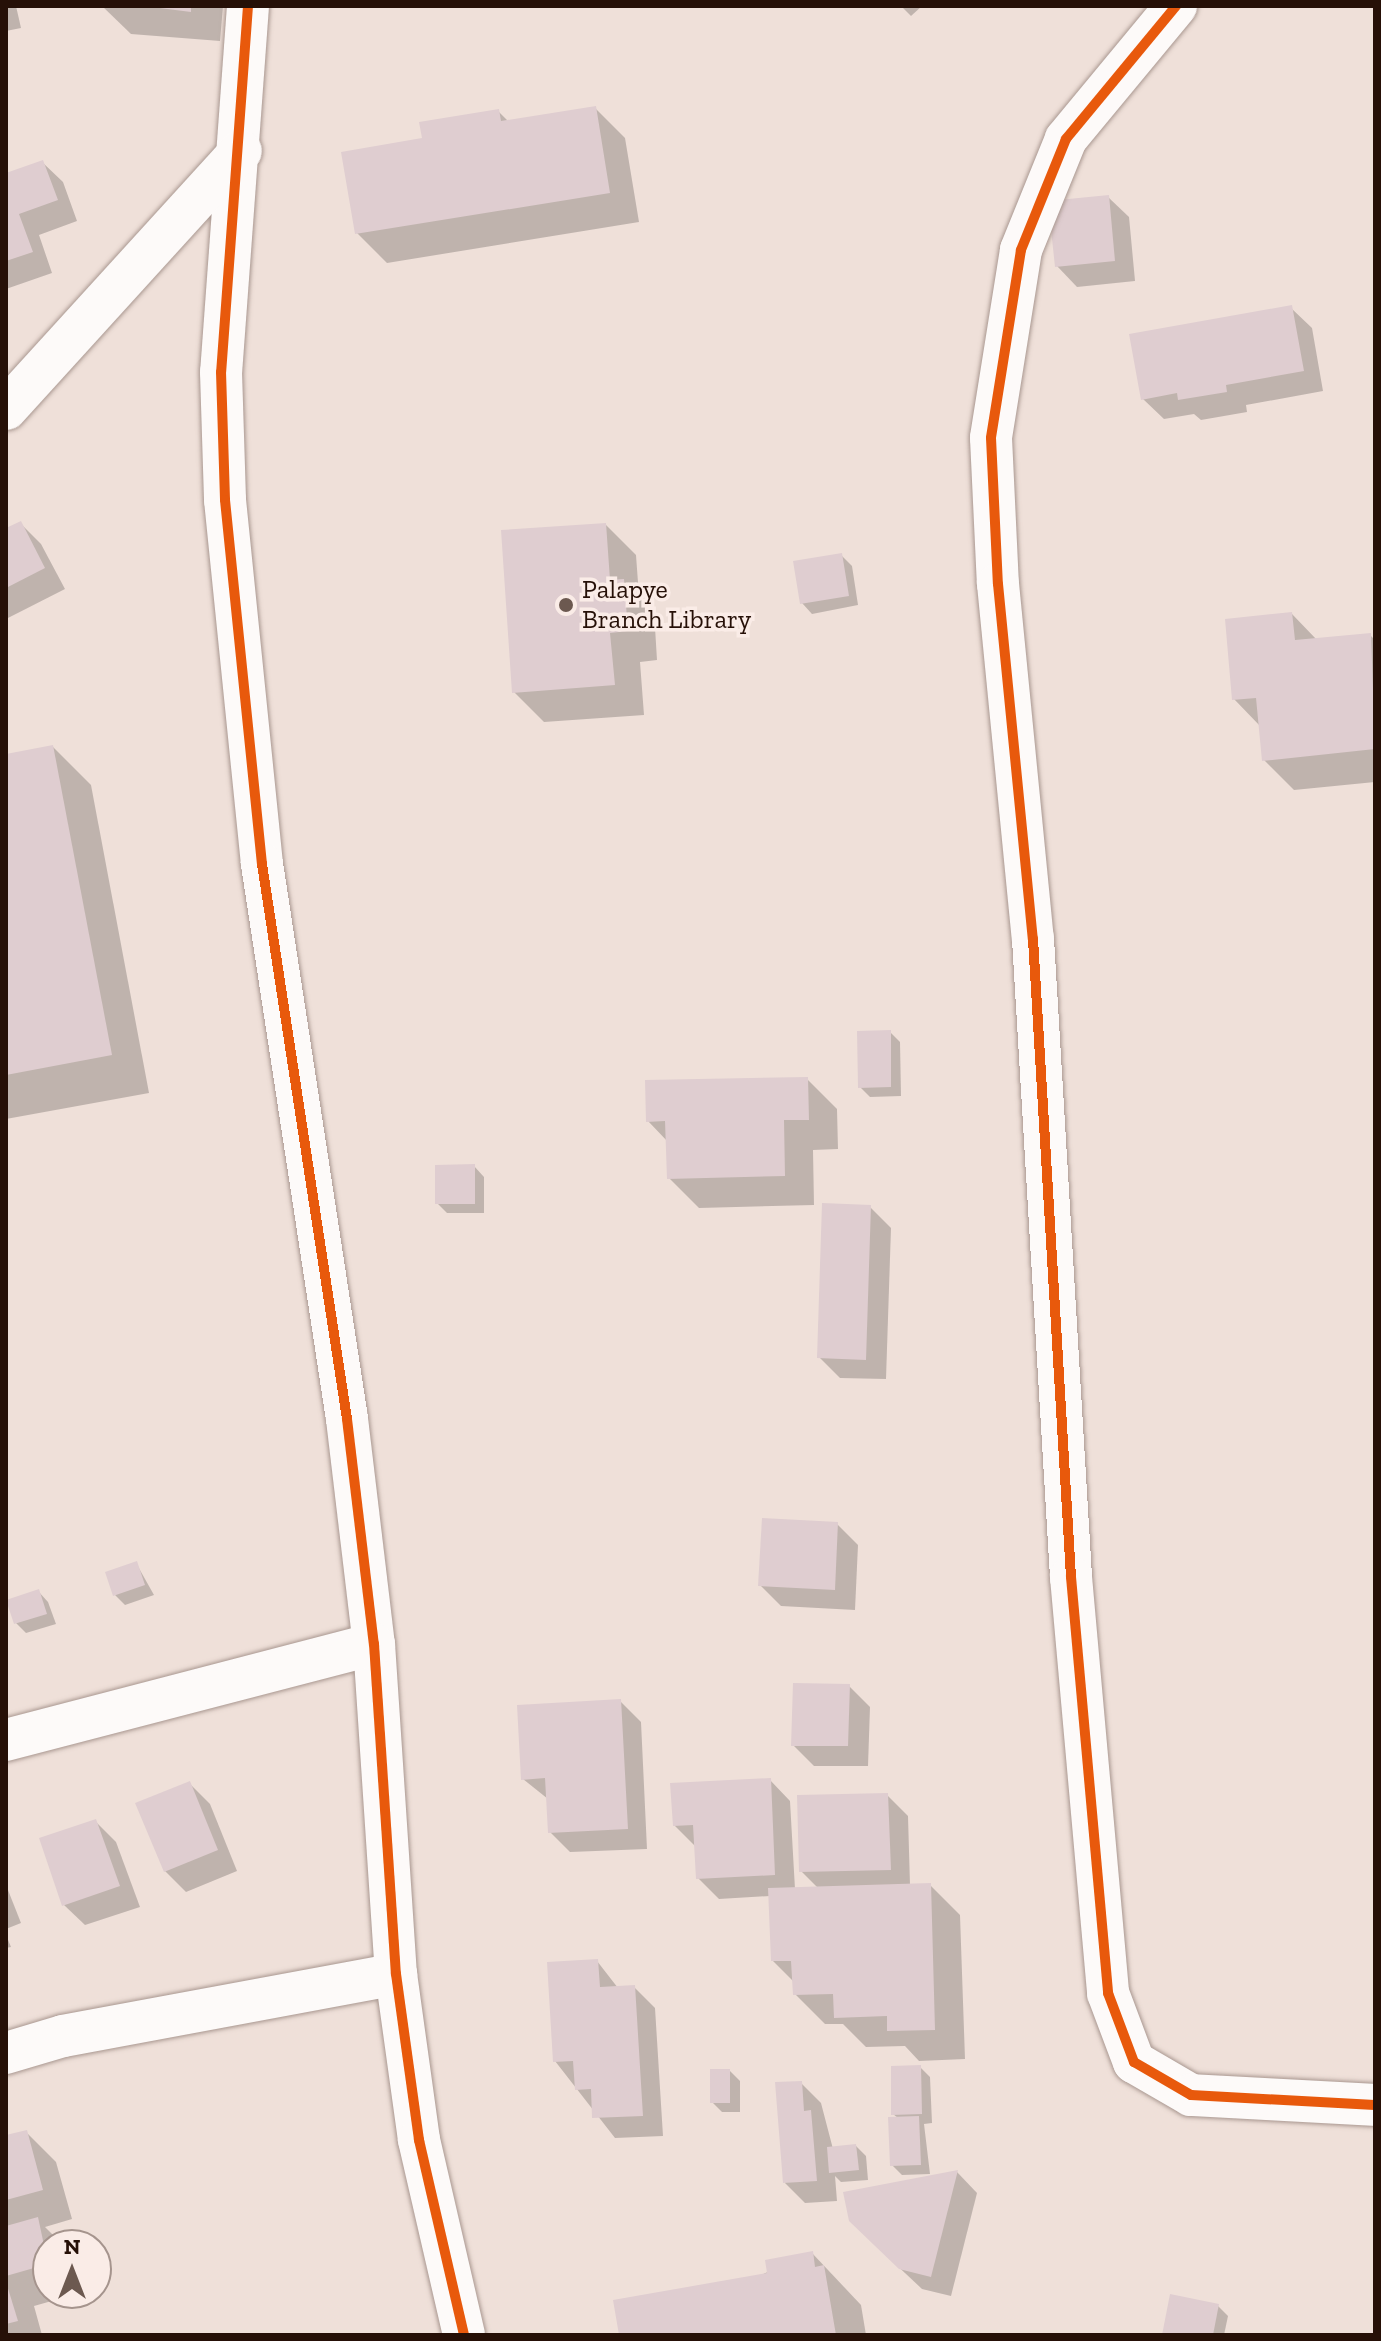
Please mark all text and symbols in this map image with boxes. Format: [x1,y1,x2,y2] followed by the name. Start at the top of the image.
[582,574,752,636] place label: Palapye Branch Library
[557,596,575,614] marker: Palapye Branch Library
[32,2229,112,2309] north arrow
[64,2233,80,2260] text: N

